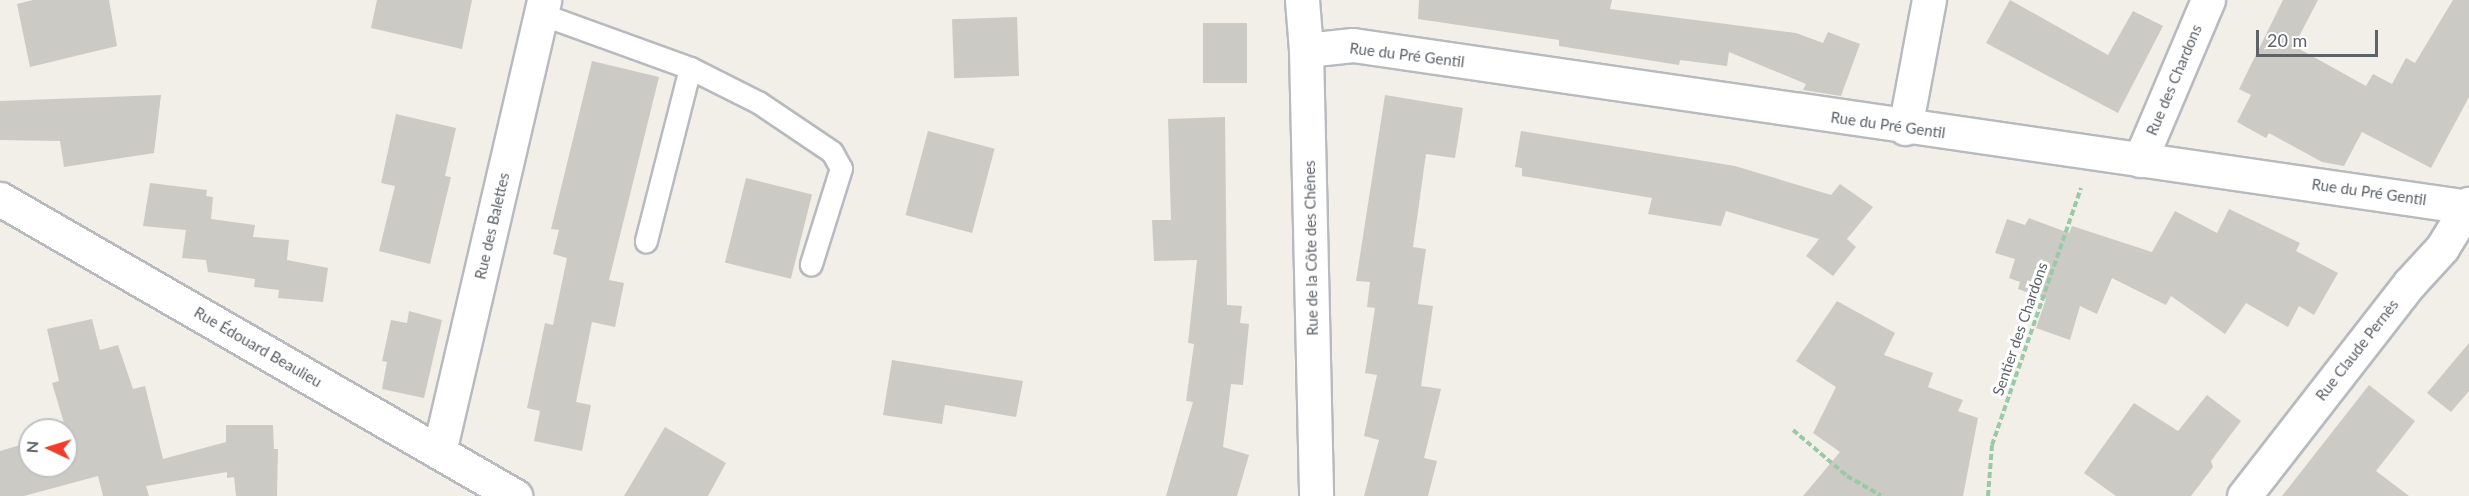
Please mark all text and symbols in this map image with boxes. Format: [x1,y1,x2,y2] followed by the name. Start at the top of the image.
[2259,18,2380,56] scale bar
[2143,22,2205,138] street label: Rue des Chardons
[2267,29,2307,51] text: 20 m
[1349,39,1465,71] street label: Rue du Pré Gentil
[1830,108,1946,142] street label: Rue du Pré Gentil
[1300,160,1322,336] street label: Rue de la Côte des Chênes
[471,171,513,281] street label: Rue des Balettes
[2311,175,2427,209] street label: Rue du Pré Gentil
[1989,260,2051,398] street label: Sentier des Chardons
[2312,296,2402,404] street label: Rue Claude Pernès
[191,303,325,391] street label: Rue Édouard Beaulieu
[18,418,78,478] north arrow
[22,440,41,454] text: N

